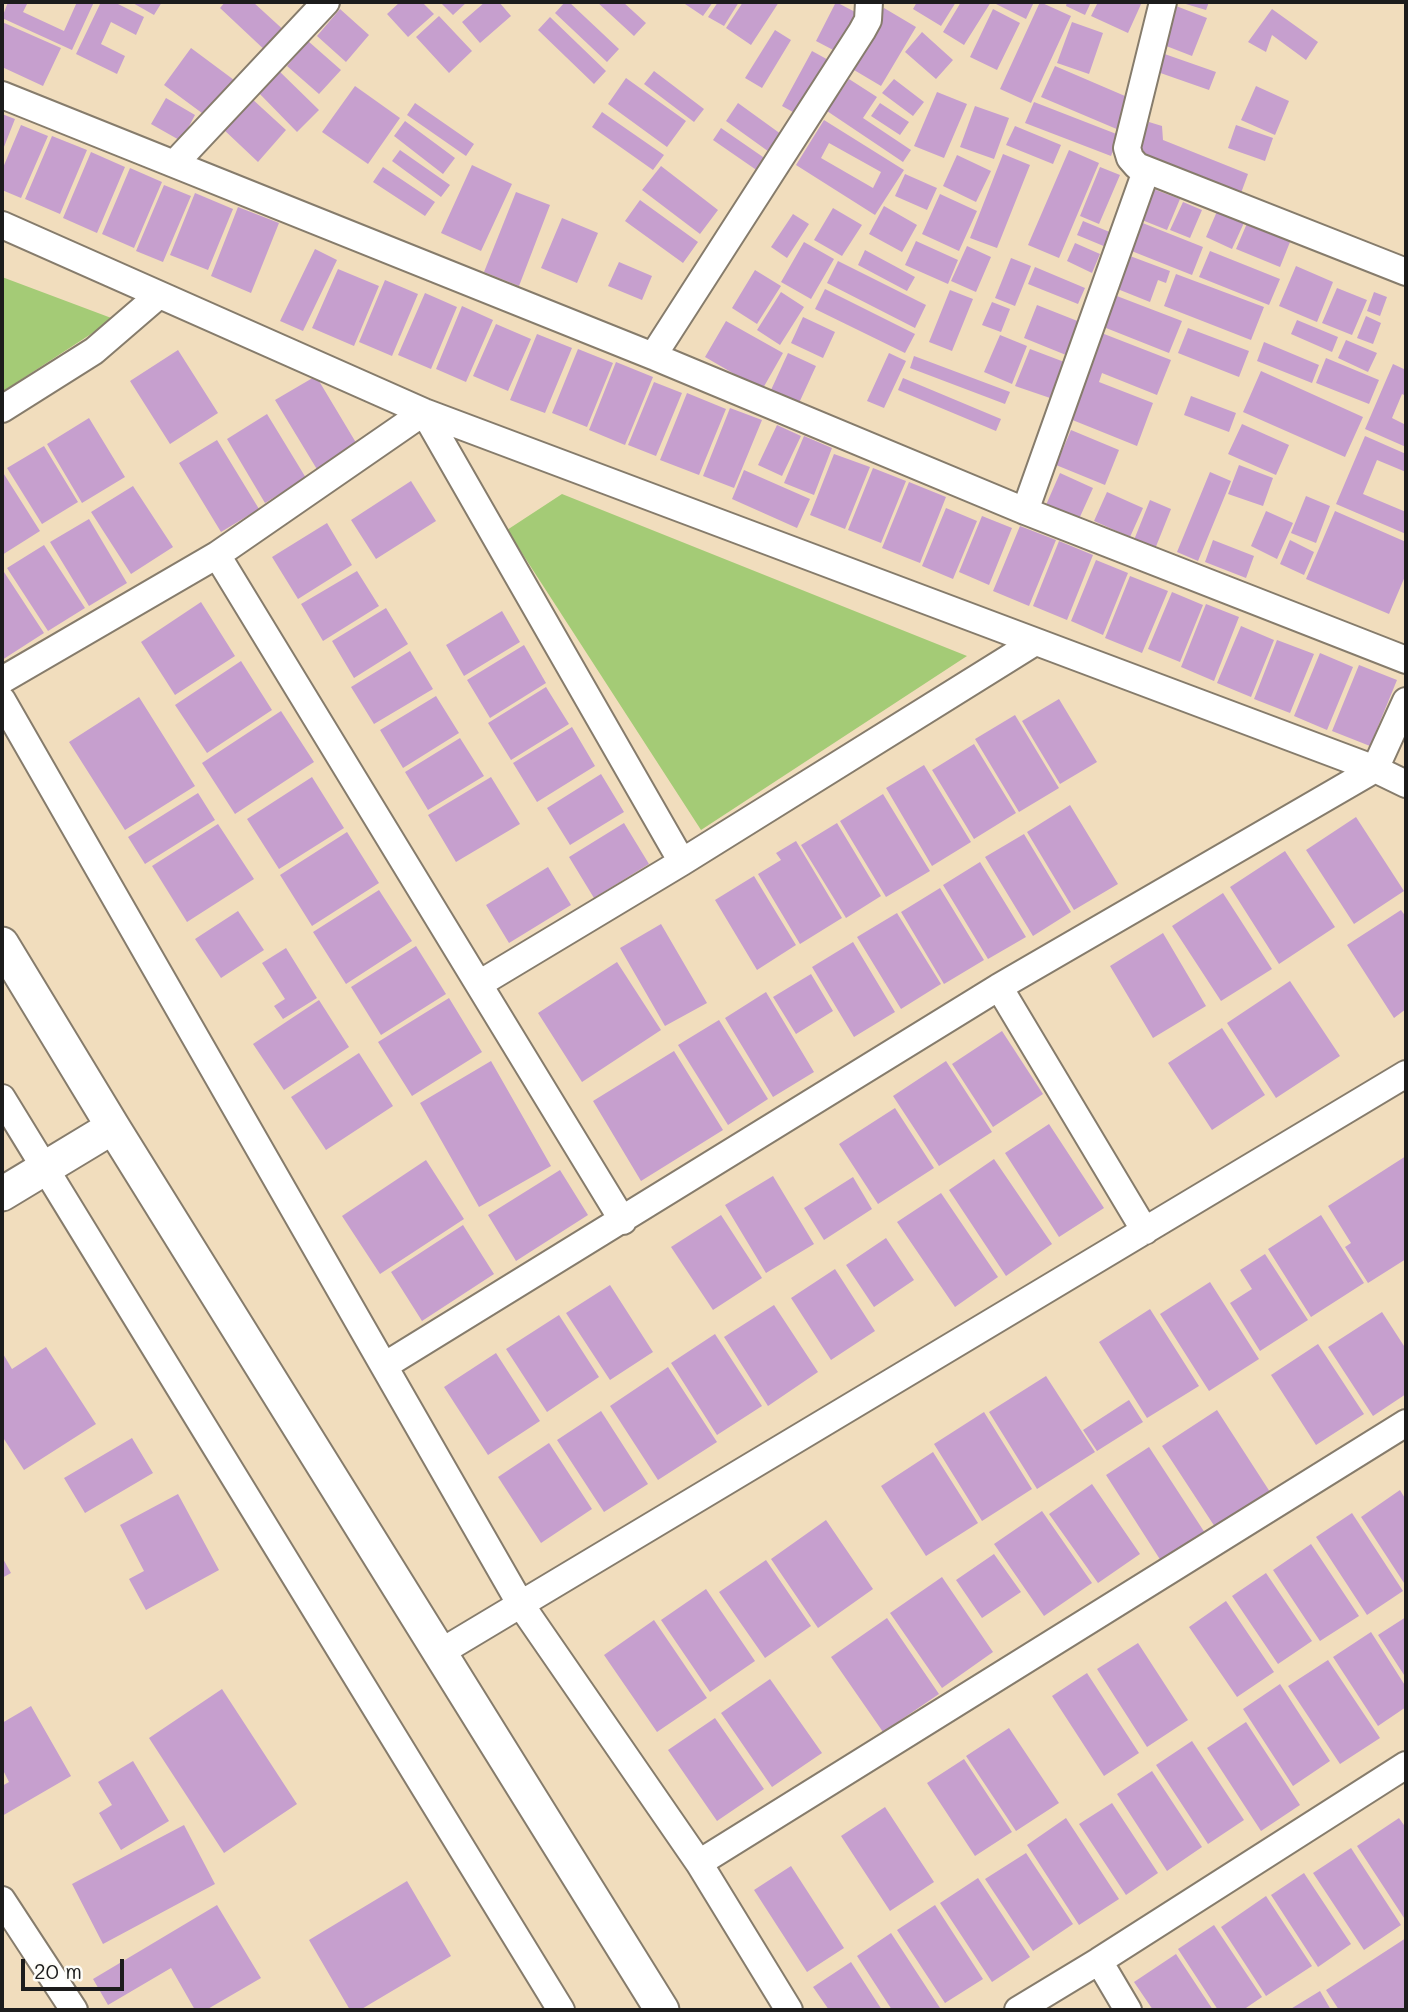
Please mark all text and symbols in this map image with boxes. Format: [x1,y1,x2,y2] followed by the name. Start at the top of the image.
[24,1946,128,1990] scale bar
[34,1957,82,1984] text: 20 m

